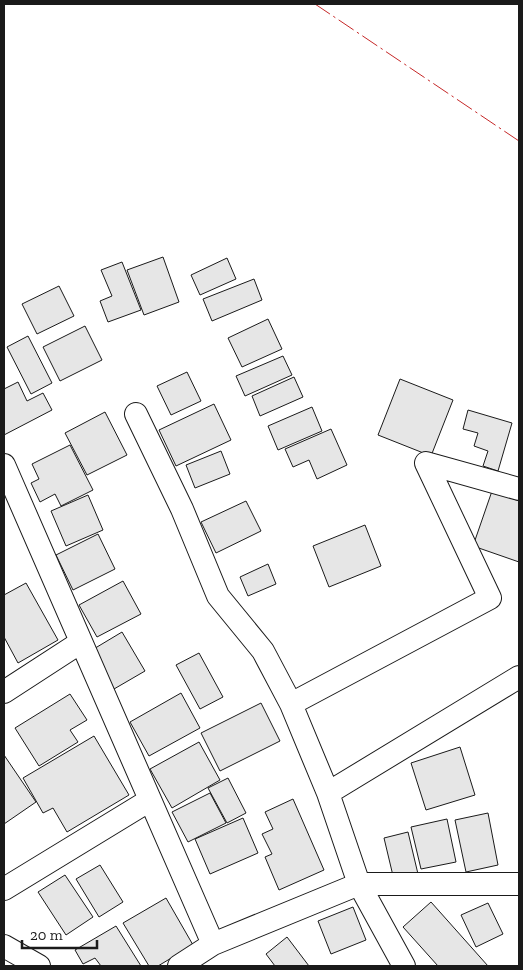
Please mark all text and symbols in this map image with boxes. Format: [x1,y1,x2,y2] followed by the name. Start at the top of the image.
[22,918,98,950] scale bar
[30,926,63,944] text: 20 m

